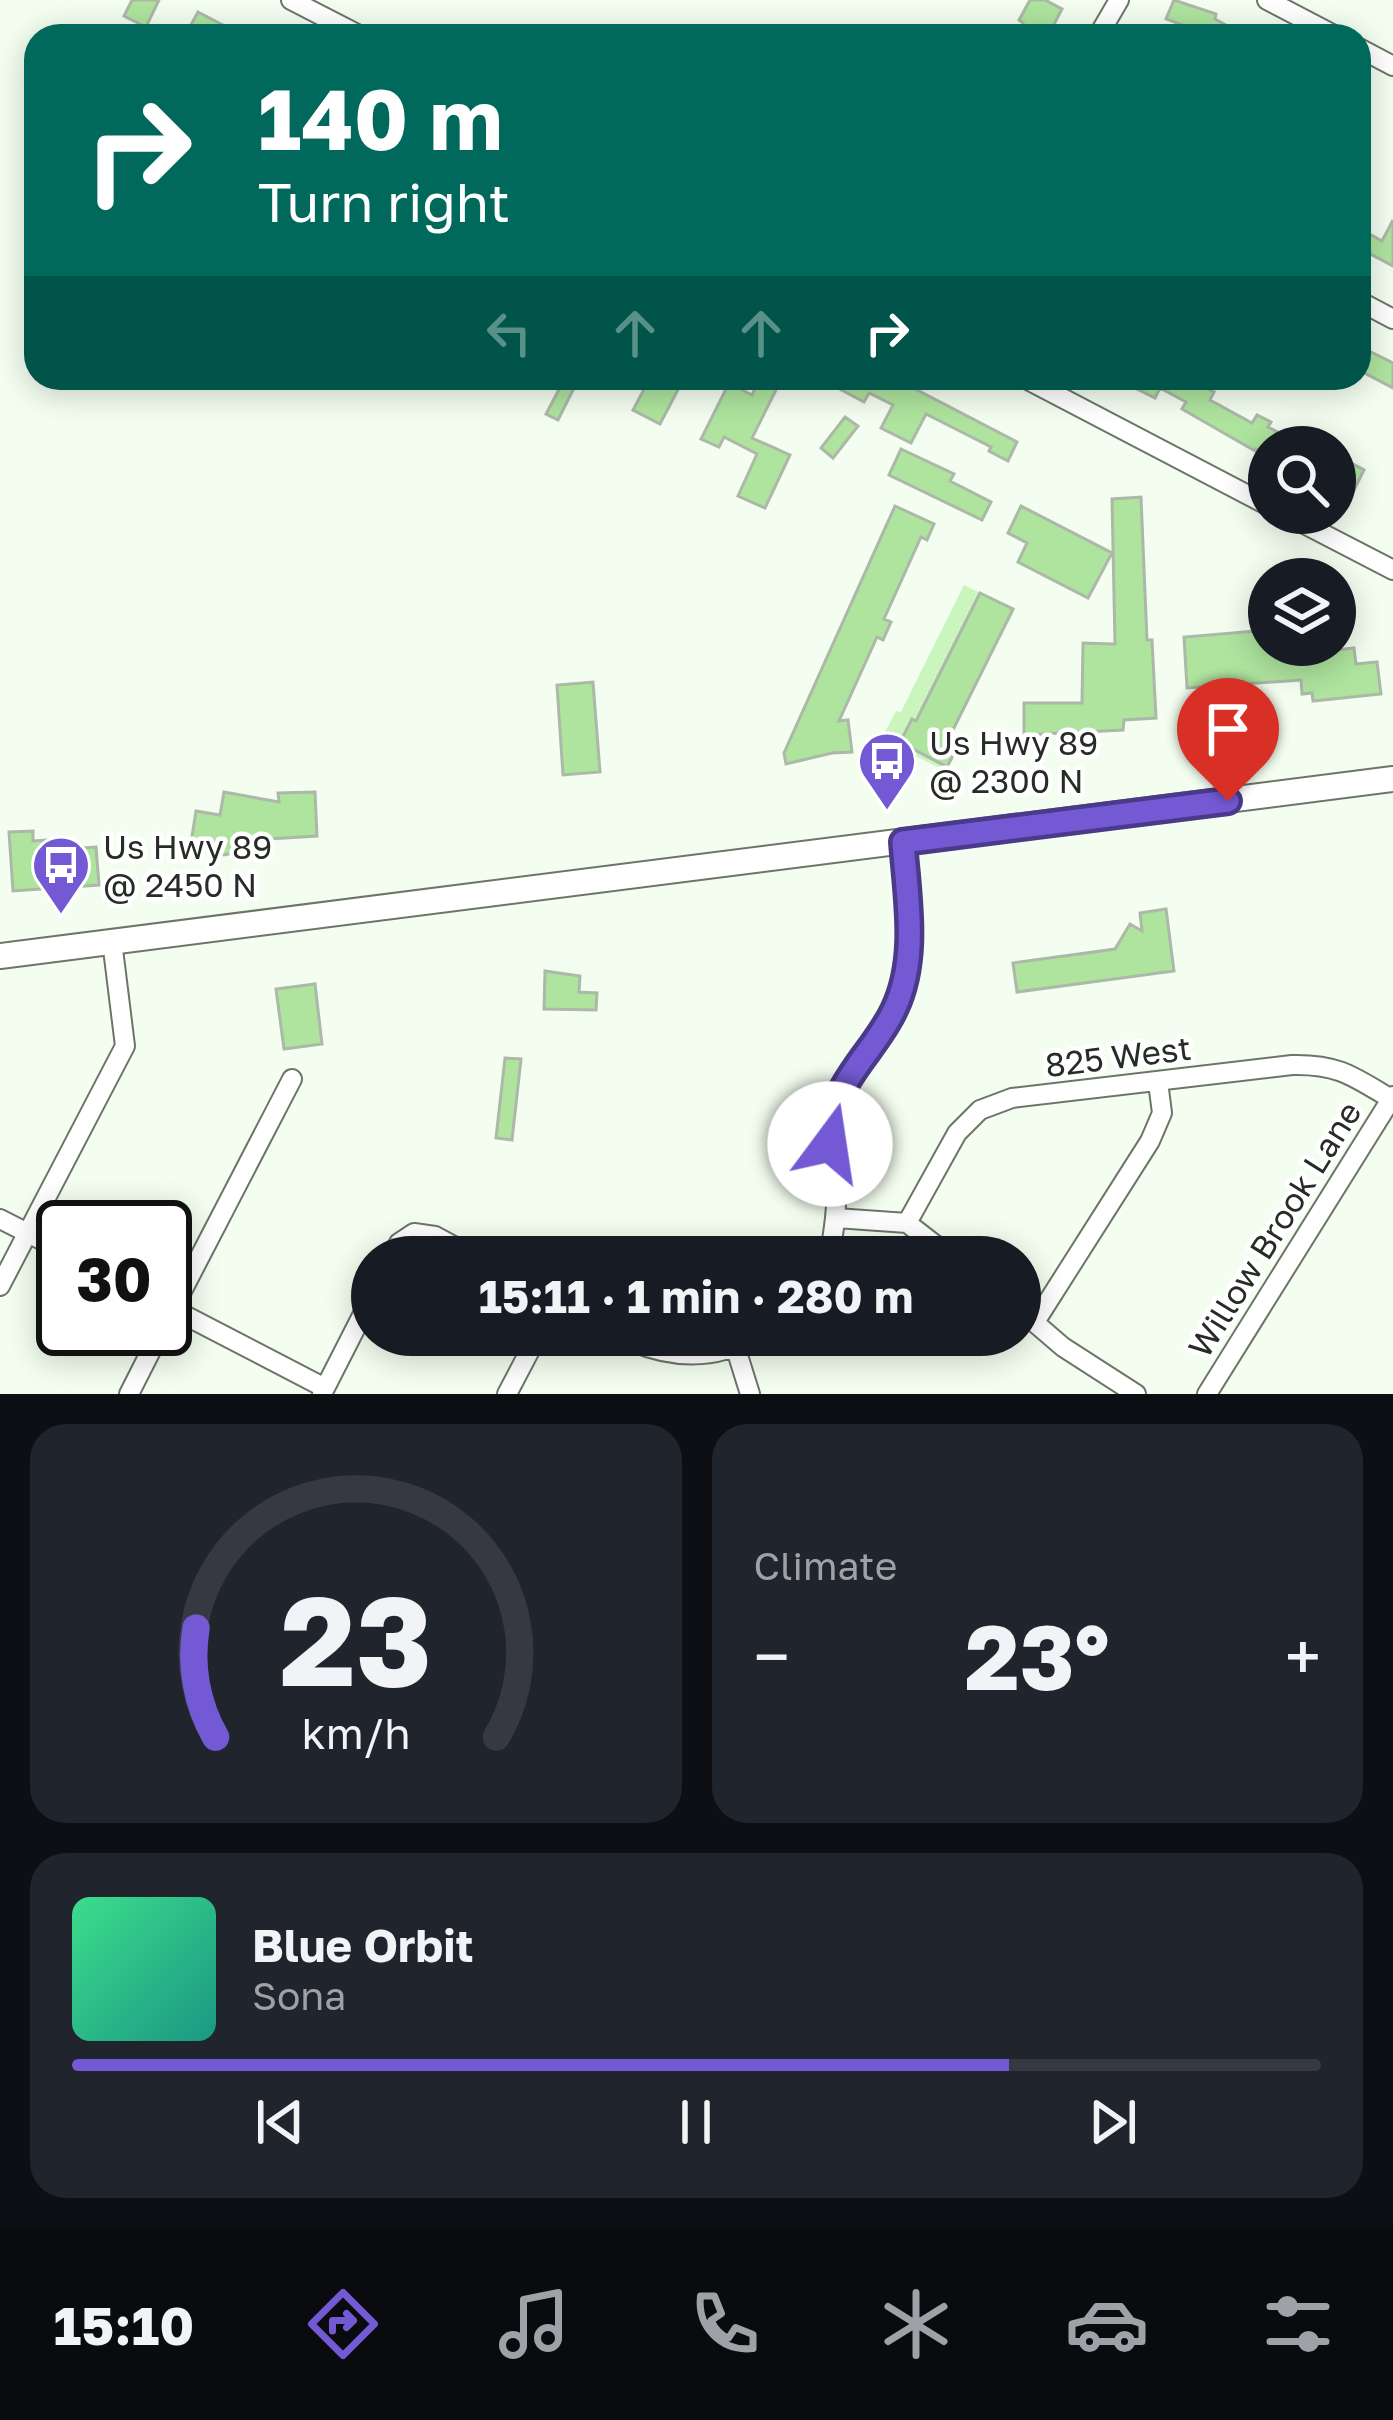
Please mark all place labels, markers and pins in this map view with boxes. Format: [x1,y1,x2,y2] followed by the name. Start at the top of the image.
[1177,678,1279,801] pin
[929,723,1098,800] place label: Us Hwy 89 @ 2300 N
[856,730,918,812] bus stop icon: Us Hwy 89 @ 2300 N
[103,827,272,904] place label: Us Hwy 89 @ 2450 N
[30,834,92,916] bus stop icon: Us Hwy 89 @ 2450 N

